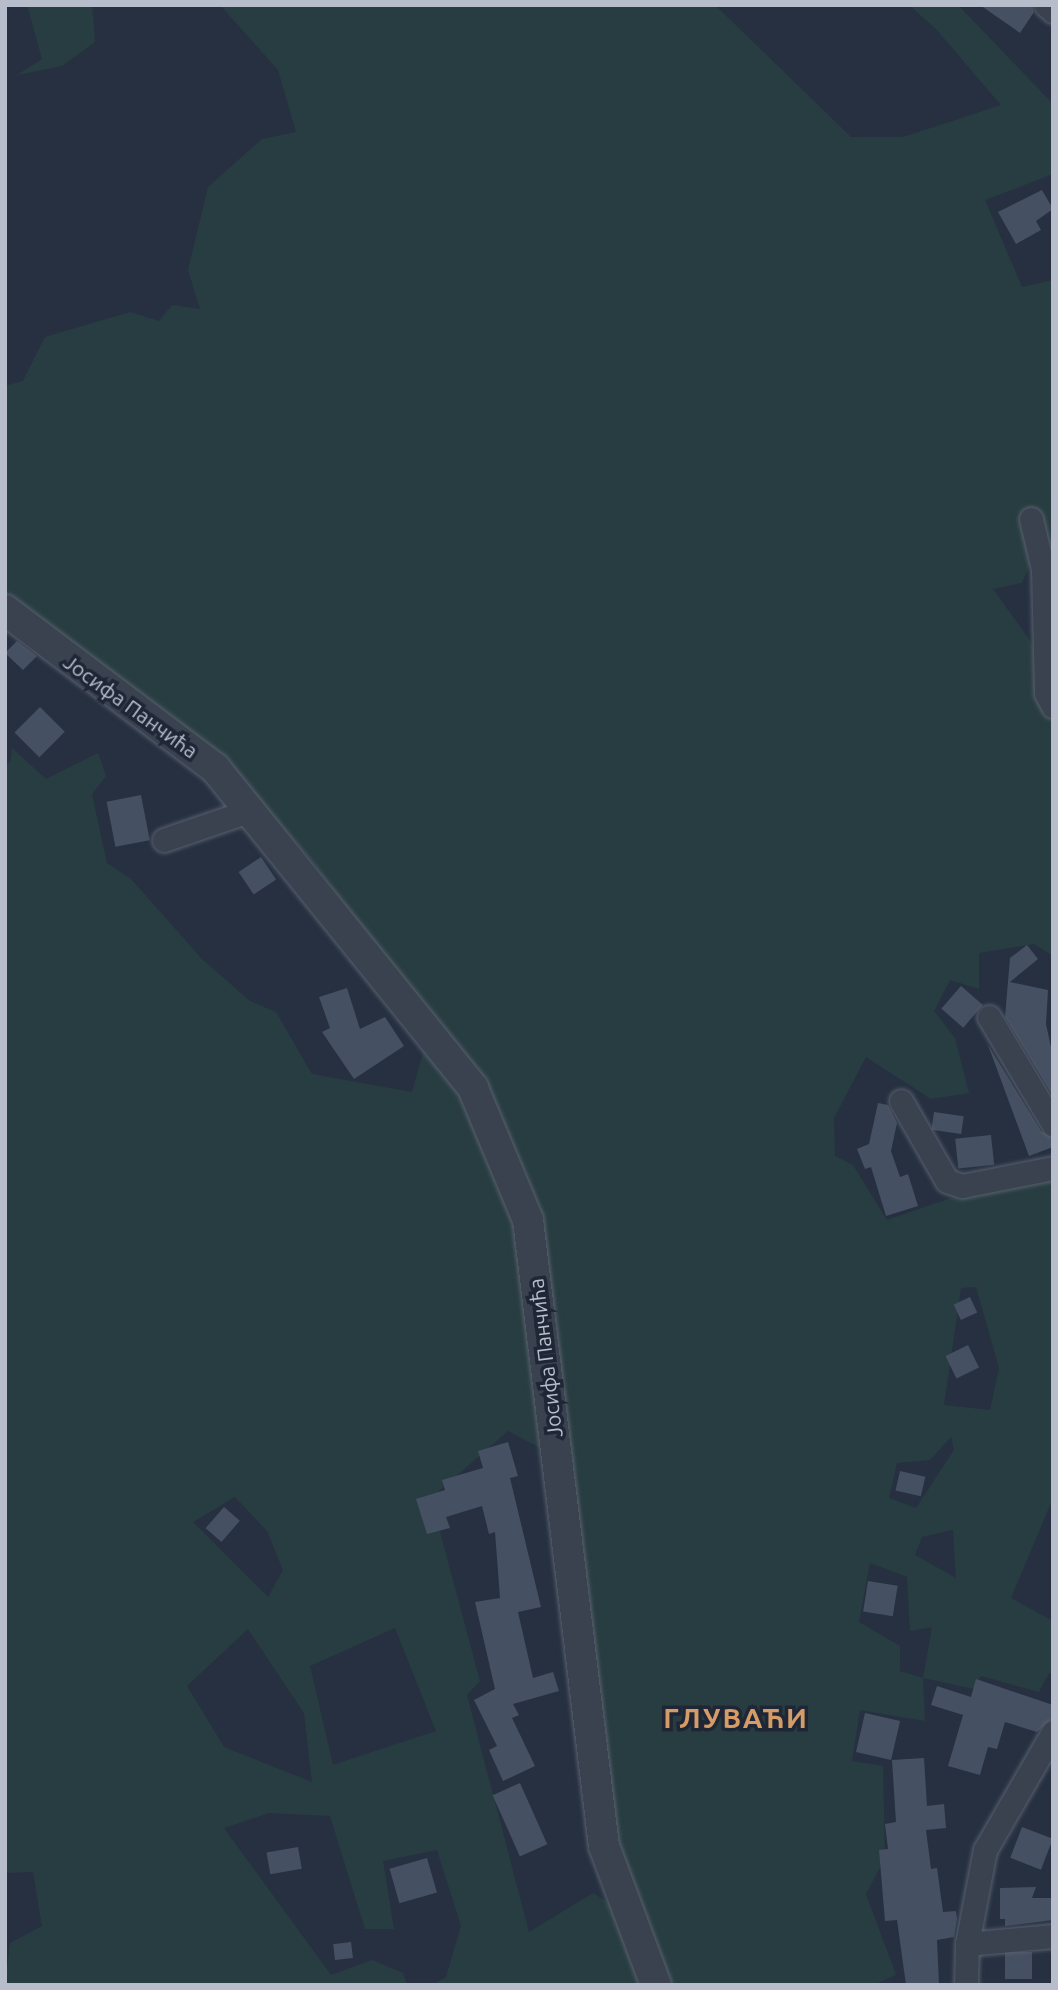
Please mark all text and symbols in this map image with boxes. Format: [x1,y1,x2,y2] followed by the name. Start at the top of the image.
[59,649,203,763] street label: Јосифа Панчића
[523,1277,567,1439] street label: Јосифа Панчића
[664,1701,808,1735] district label: ГЛУВАЋИ

